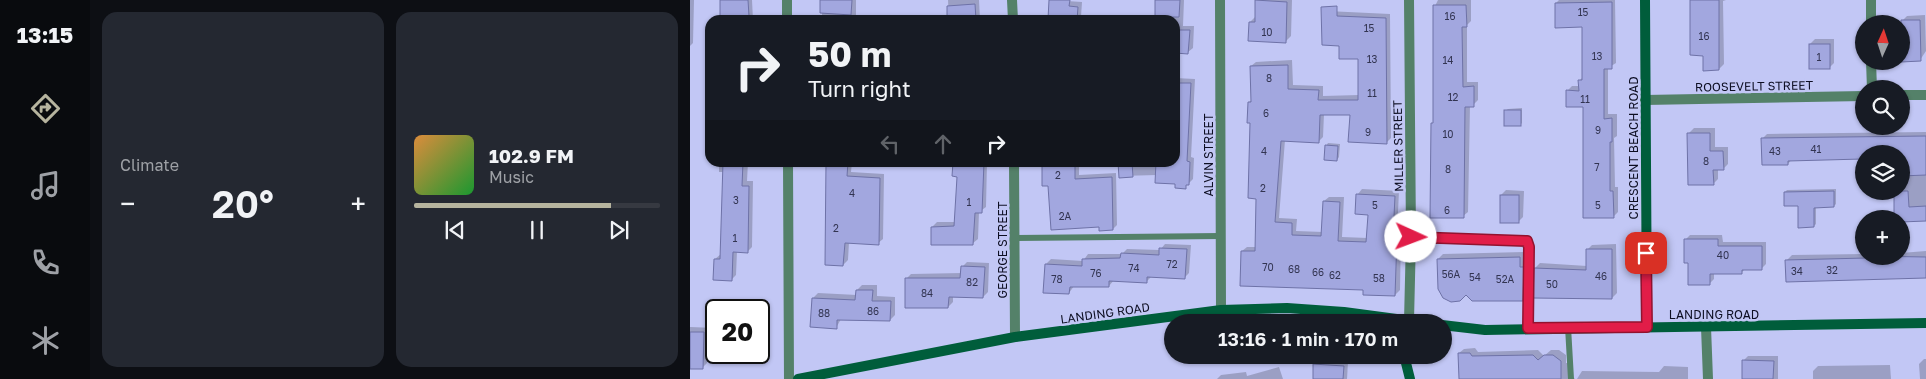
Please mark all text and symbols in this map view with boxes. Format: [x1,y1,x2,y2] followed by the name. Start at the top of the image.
[1578,6,1589,18] house number: 15
[1445,10,1455,22] house number: 16
[1855,15,1910,70] north arrow
[1855,15,1910,265] map controls
[17,21,73,48] text: 13:15
[1364,22,1375,34] house number: 15
[1261,26,1273,38] house number: 10
[1699,30,1709,42] house number: 16
[808,33,891,75] text: 50 m
[725,35,790,100] icon: right
[1592,50,1602,62] house number: 13
[1817,51,1822,63] house number: 1
[1367,53,1377,65] house number: 13
[1443,54,1453,66] house number: 14
[1266,72,1272,84] house number: 8
[808,75,911,102] text: Turn right
[1626,76,1641,220] street label: CRESCENT BEACH ROAD
[1695,77,1814,95] street label: ROOSEVELT STREET
[1855,80,1910,135] button: search
[1367,87,1377,99] house number: 11
[28,91,63,126] icon: directions
[1448,91,1459,103] house number: 12
[1580,93,1590,105] house number: 11
[1390,100,1406,192] street label: MILLER STREET
[1263,107,1269,119] house number: 6
[1201,113,1216,196] street label: ALVIN STREET
[1595,124,1601,136] house number: 9
[1365,126,1371,138] house number: 9
[1442,128,1454,140] house number: 10
[876,130,904,158] icon: left
[929,130,957,158] icon: ahead
[982,130,1010,158] icon: right
[1811,143,1822,155] house number: 41
[489,144,574,167] text: 102.9 FM
[1261,145,1267,157] house number: 4
[1769,145,1781,157] house number: 43
[1855,145,1910,200] button: layers
[120,155,179,175] text: Climate
[1703,155,1709,167] house number: 8
[1594,161,1600,173] house number: 7
[1445,163,1451,175] house number: 8
[489,167,534,187] text: Music
[28,168,63,203] icon: music
[1055,169,1061,181] house number: 2
[212,181,274,226] text: 20°
[1260,182,1266,194] house number: 2
[120,187,135,220] text: −
[351,187,366,220] text: +
[849,187,855,199] house number: 4
[733,194,739,206] house number: 3
[967,196,972,208] house number: 1
[1372,199,1378,211] house number: 5
[1595,199,1601,211] house number: 5
[995,201,1010,298] street label: GEORGE STREET
[1444,204,1450,216] house number: 6
[1059,210,1072,222] house number: 2A
[1384,210,1436,262] position arrow
[1855,210,1910,265] button: +
[441,216,469,244] icon: previous
[523,216,551,244] icon: pause
[605,216,633,244] icon: next
[833,222,839,234] house number: 2
[733,232,738,244] house number: 1
[1625,232,1667,274] pin
[1632,239,1660,267] icon: arrive
[28,245,63,280] icon: phone
[1717,249,1729,261] house number: 40
[1166,258,1178,270] house number: 72
[1262,261,1274,273] house number: 70
[1128,262,1140,274] house number: 74
[1288,263,1300,275] house number: 68
[1826,264,1838,276] house number: 32
[1791,265,1803,277] house number: 34
[1312,266,1324,278] house number: 66
[1090,267,1102,279] house number: 76
[1442,268,1461,280] house number: 56A
[1329,269,1341,281] house number: 62
[1595,270,1607,282] house number: 46
[1469,271,1481,283] house number: 54
[1373,272,1385,284] house number: 58
[1051,273,1063,285] house number: 78
[1496,273,1514,285] house number: 52A
[966,276,978,288] house number: 82
[1546,278,1558,290] house number: 50
[921,287,933,299] house number: 84
[705,299,770,364] speed limit sign: 20
[1059,299,1151,327] street label: LANDING ROAD
[867,305,879,317] house number: 86
[818,307,830,319] house number: 88
[1669,307,1759,322] street label: LANDING ROAD
[28,323,63,358] icon: climate
[1218,327,1398,350] text: 13:16 · 1 min · 170 m

